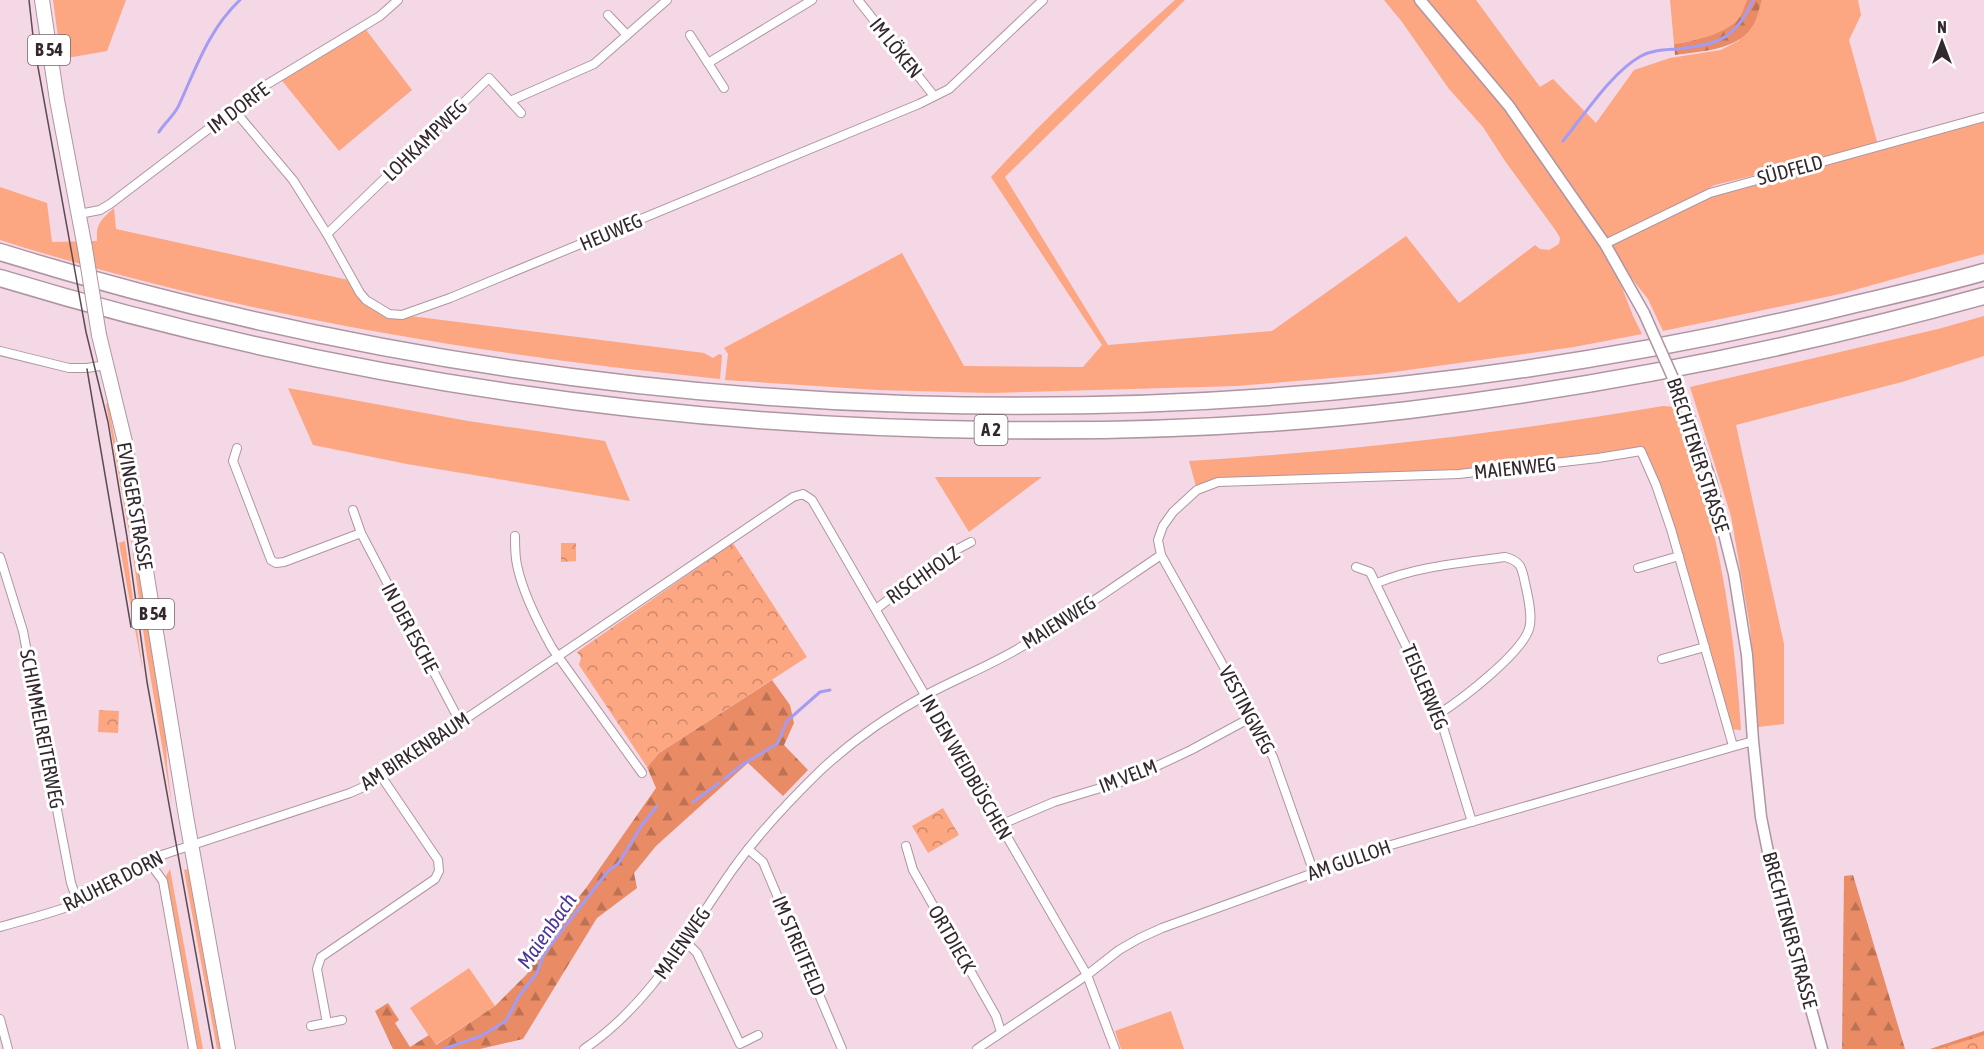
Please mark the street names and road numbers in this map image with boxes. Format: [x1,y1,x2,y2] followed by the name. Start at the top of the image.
[865,13,927,82] street label: IM LÖKEN
[28,35,70,65] road number: B 54
[203,77,273,138] street label: IM DORFE
[378,94,471,185] street label: LOHKAMPWEG
[1755,150,1825,189] street label: SÜDFELD
[576,208,645,255] street label: HEUWEG
[1663,375,1734,536] street label: BRECHTENER STRASSE
[974,415,1008,445] road number: A 2
[113,440,158,572] street label: EVINGER STRASSE
[1473,452,1557,483] street label: MAIENWEG
[882,541,964,608] street label: RISCHHOLZ
[377,579,444,677] street label: IN DER ESCHE
[1018,590,1100,653] street label: MAIENWEG
[132,599,174,629] road number: B 54
[1397,641,1454,733] street label: TEISLERWEG
[16,647,69,810] street label: SCHIMMELREITERWEG
[1215,662,1280,758] street label: VESTINGWEG
[916,690,1017,843] street label: IN DEN WEIDBÜSCHEN
[356,707,473,794] street label: AM BIRKENBAUM
[1095,754,1160,797] street label: IM VELM
[1304,835,1394,885] street label: AM GULLOH
[59,846,167,916] street label: RAUHER DORN
[1759,849,1823,1011] street label: BRECHTENER STRASSE
[768,892,831,999] street label: IM STREITFELD
[924,901,981,977] street label: ORTDIECK
[649,902,715,983] street label: MAIENWEG

